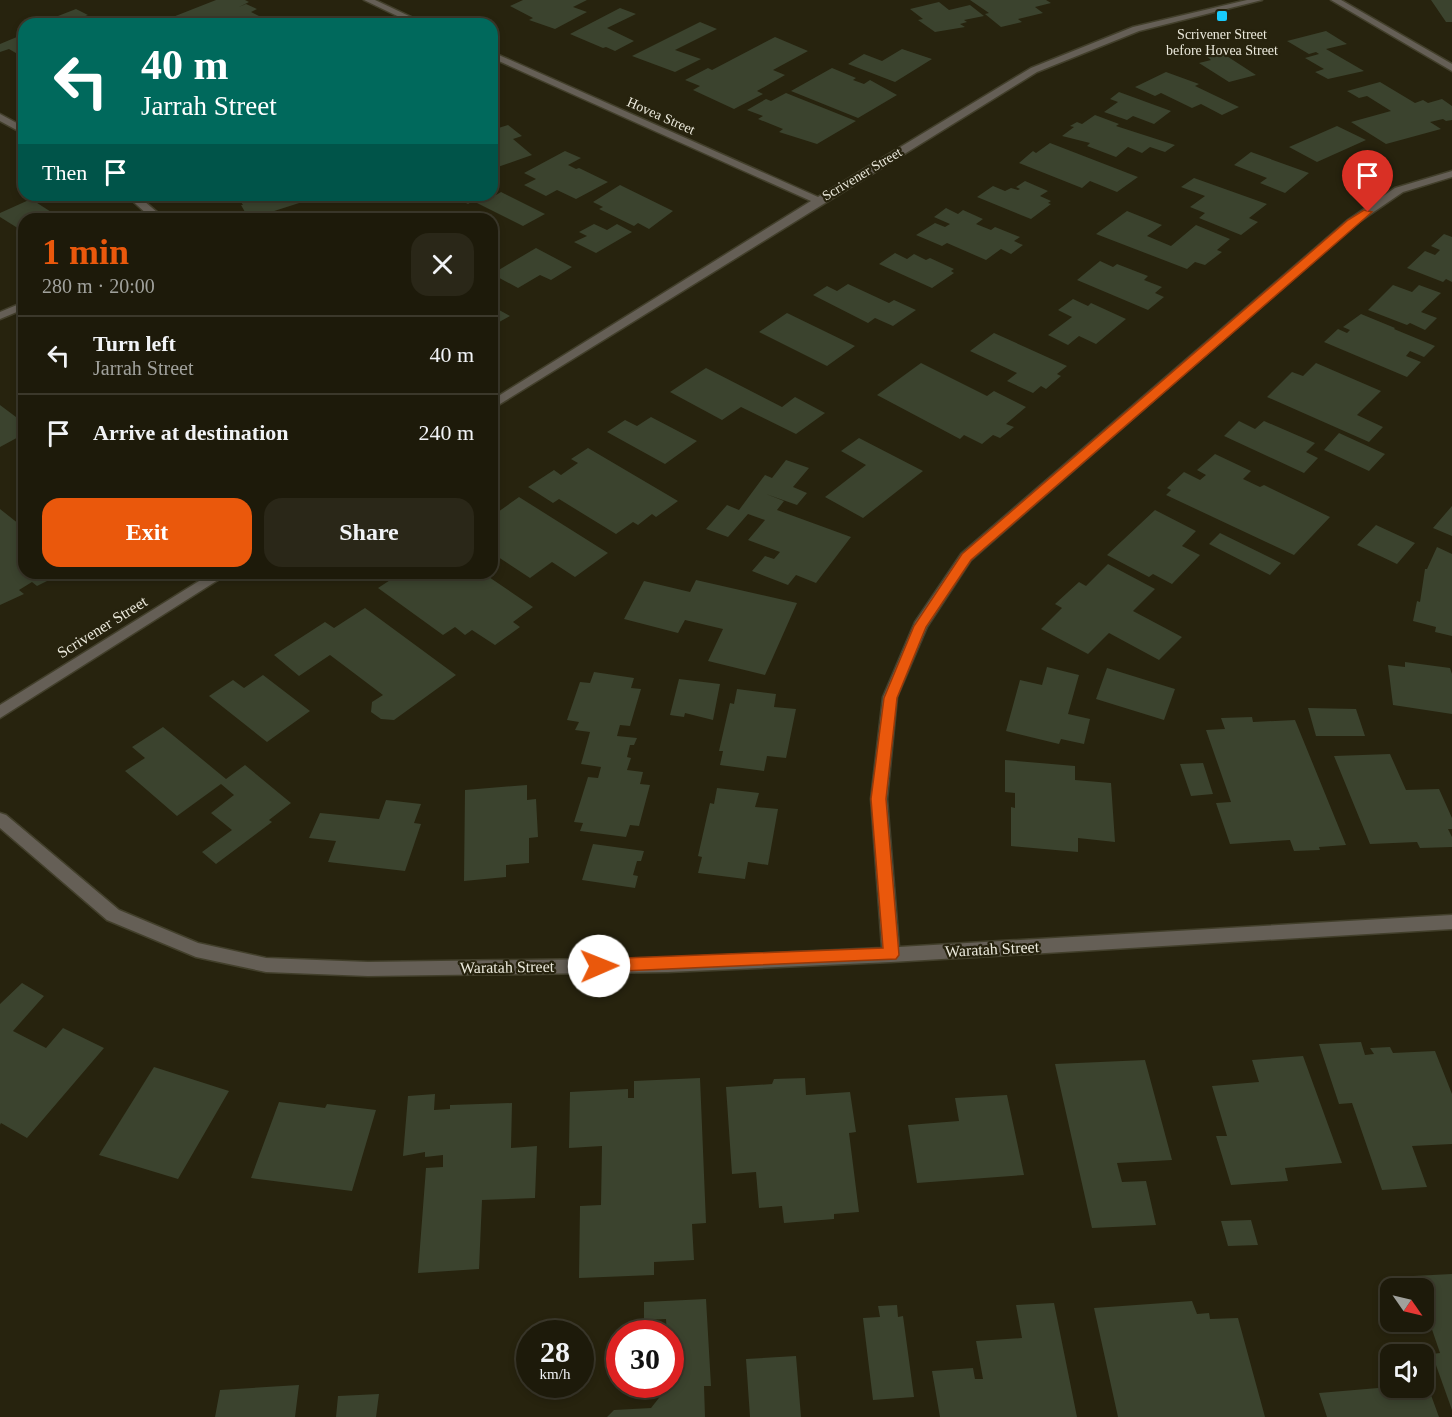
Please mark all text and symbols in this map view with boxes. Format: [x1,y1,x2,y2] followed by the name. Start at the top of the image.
[1215,9,1229,23] marker: Scrivener Street before Hovea Street
[1166,27,1278,58] place label: Scrivener Street before Hovea Street
[42,42,120,120] icon: left
[141,42,229,88] text: 40 m
[141,91,277,121] text: Jarrah Street
[625,94,697,138] street label: Hovea Street
[820,144,904,204] street label: Scrivener Street
[1342,150,1393,212] pin
[99,156,132,189] icon: arrive
[1351,159,1384,192] icon: arrive
[42,160,87,185] text: Then
[42,232,129,272] text: 1 min
[411,233,474,296] button: close
[42,275,155,297] text: 280 m · 20:00
[93,331,176,356] text: Turn left
[42,339,75,372] icon: left
[429,342,474,367] text: 40 m
[93,357,194,379] text: Jarrah Street
[42,417,75,450] icon: arrive
[93,420,289,445] text: Arrive at destination
[418,420,474,445] text: 240 m
[42,498,252,567] button: Exit
[264,498,474,567] button: Share
[54,592,150,661] street label: Scrivener Street
[567,934,631,998] position arrow
[945,938,1040,960] street label: Waratah Street
[460,958,555,976] street label: Waratah Street
[1380,1278,1434,1332] north arrow
[1380,1278,1434,1398] map controls
[606,1320,684,1398] speed limit sign: 30
[540,1335,570,1368] text: 28
[1380,1344,1434,1398] button: sound
[540,1366,570,1382] text: km/h

